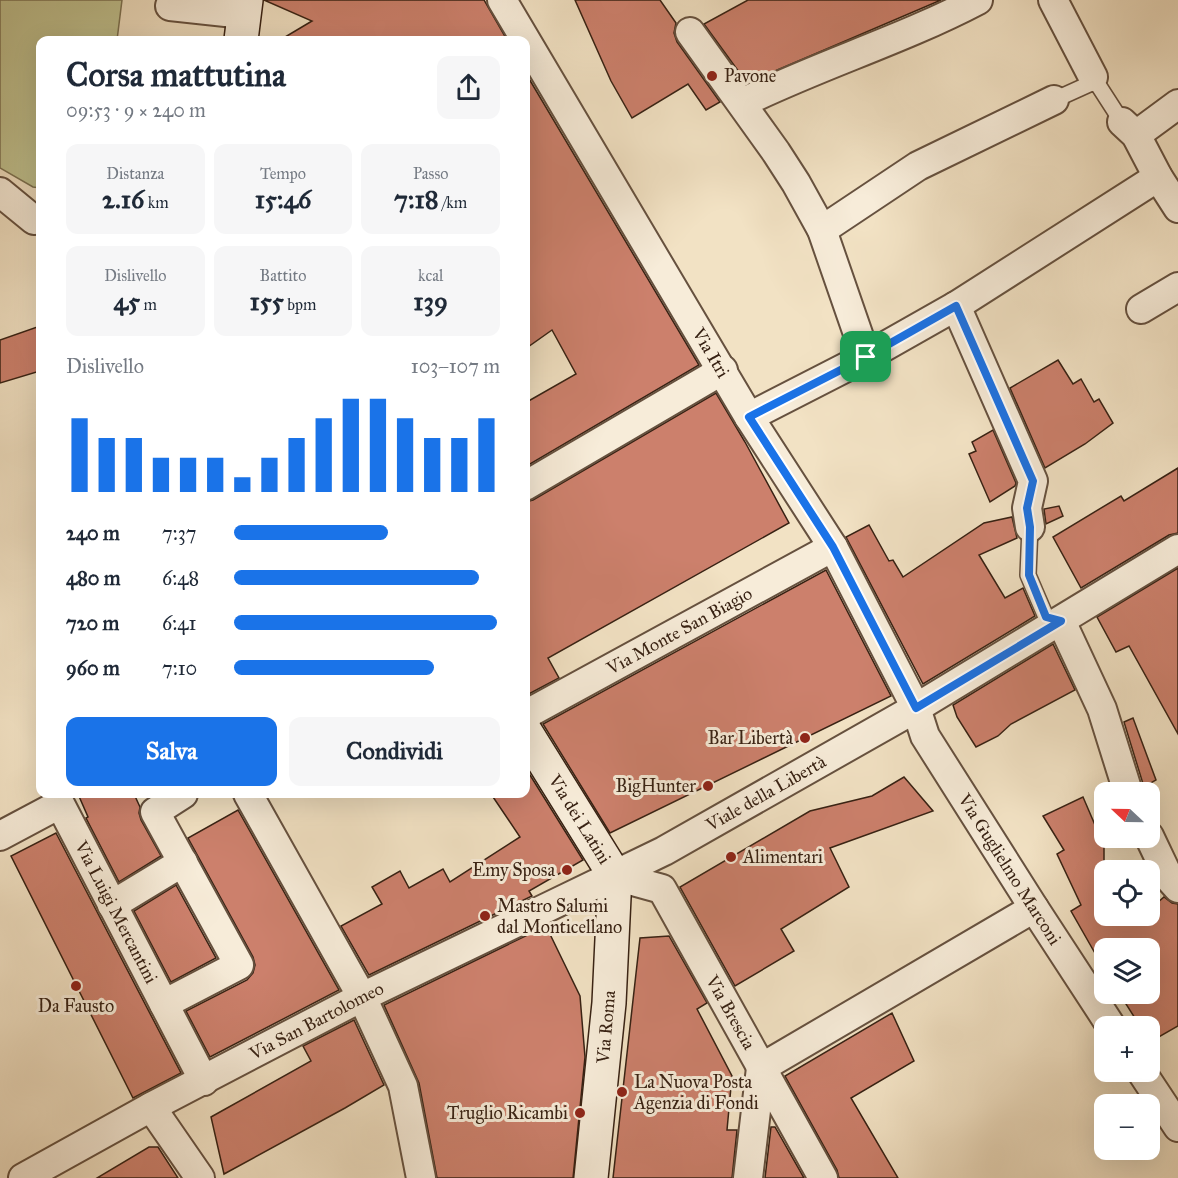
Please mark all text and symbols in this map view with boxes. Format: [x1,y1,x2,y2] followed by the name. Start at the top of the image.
[66,55,286,95] text: Corsa mattutina
[437,56,500,119] button: share
[724,65,776,87] place label: Pavone
[705,69,719,83] marker: Pavone
[66,98,206,122] text: 09:53 · 9 × 240 m
[106,164,164,183] text: Distanza
[260,164,306,183] text: Tempo
[413,164,448,183] text: Passo
[102,183,144,215] text: 2.16
[255,183,311,215] text: 15:46
[394,183,439,215] text: 7:18
[144,193,169,212] text: km
[439,193,467,212] text: /km
[104,266,166,285] text: Dislivello
[260,266,306,285] text: Battito
[418,266,443,285] text: kcal
[114,285,140,317] text: 45
[250,285,284,317] text: 155
[413,285,448,317] text: 139
[140,295,157,314] text: m
[284,295,316,314] text: bpm
[687,323,734,382] street label: Via Itri
[840,331,891,382] pin
[849,340,882,373] icon: arrive
[66,354,144,378] text: Dislivello
[411,354,500,378] text: 103–107 m
[66,521,120,545] text: 240 m
[162,521,196,545] text: 7:37
[66,566,121,590] text: 480 m
[162,566,199,590] text: 6:48
[602,582,756,680] street label: Via Monte San Biagio
[66,611,119,635] text: 720 m
[162,611,196,635] text: 6:41
[66,656,120,680] text: 960 m
[162,656,197,680] text: 7:10
[66,717,277,786] button: Salva
[289,717,500,786] button: Condividi
[708,727,793,749] place label: Bar Libertà
[798,731,812,745] marker: Bar Libertà
[701,750,830,836] street label: Viale della Libertà
[543,770,616,868] street label: Via dei Latini
[616,775,696,798] place label: BigHunter
[701,779,715,793] marker: BigHunter
[1094,782,1160,848] north arrow
[1094,782,1160,1160] map controls
[953,789,1066,949] street label: Via Guglielmo Marconi
[70,836,162,987] street label: Via Luigi Mercantini
[742,846,823,868] place label: Alimentari
[724,850,738,864] marker: Alimentari
[472,859,555,881] place label: Emy Sposa
[1094,860,1160,926] button: locate
[560,863,574,877] marker: Emy Sposa
[497,895,622,938] place label: Mastro Salumi dal Monticellano
[478,909,492,923] marker: Mastro Salumi dal Monticellano
[1094,938,1160,1004] button: layers
[701,970,760,1054] street label: Via Brescia
[245,977,387,1065] street label: Via San Bartolomeo
[69,979,83,993] marker: Da Fausto
[592,989,620,1065] street label: Via Roma
[38,995,114,1017] place label: Da Fausto
[1094,1016,1160,1082] button: +
[633,1071,759,1115] place label: La Nuova Posta Agenzia di Fondi
[615,1085,629,1099] marker: La Nuova Posta Agenzia di Fondi
[1094,1094,1160,1160] button: −
[447,1102,568,1125] place label: Truglio Ricambi
[573,1106,587,1120] marker: Truglio Ricambi

